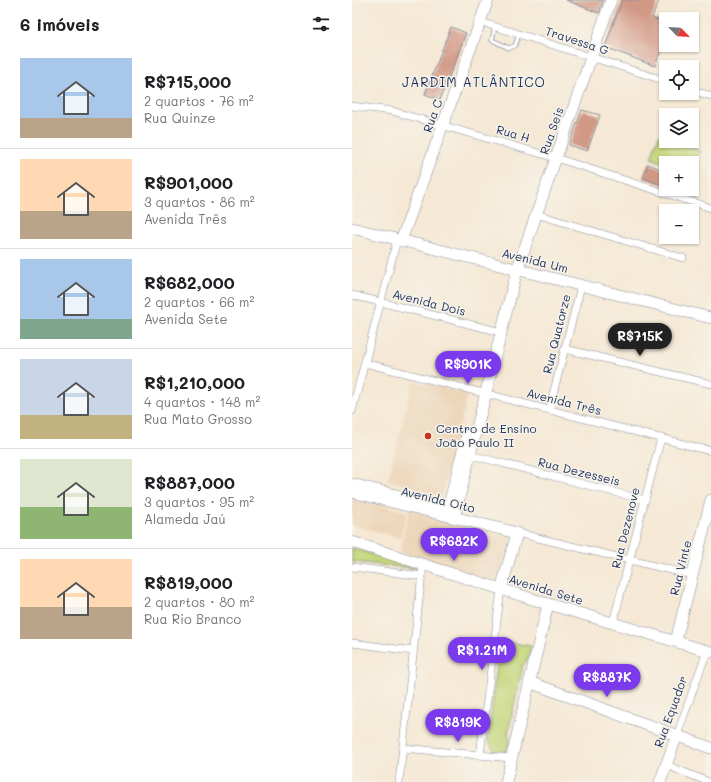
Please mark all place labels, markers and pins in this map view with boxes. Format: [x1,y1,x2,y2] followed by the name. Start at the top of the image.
[607,323,673,357] pin: R$715K
[435,351,501,385] pin: R$901K
[436,420,537,450] place label: Centro de Ensino João Paulo II
[423,431,433,441] marker: Centro de Ensino João Paulo II
[421,528,487,562] pin: R$682K
[445,637,519,671] pin: R$1.21M
[574,664,640,698] pin: R$887K
[425,709,491,743] pin: R$819K

